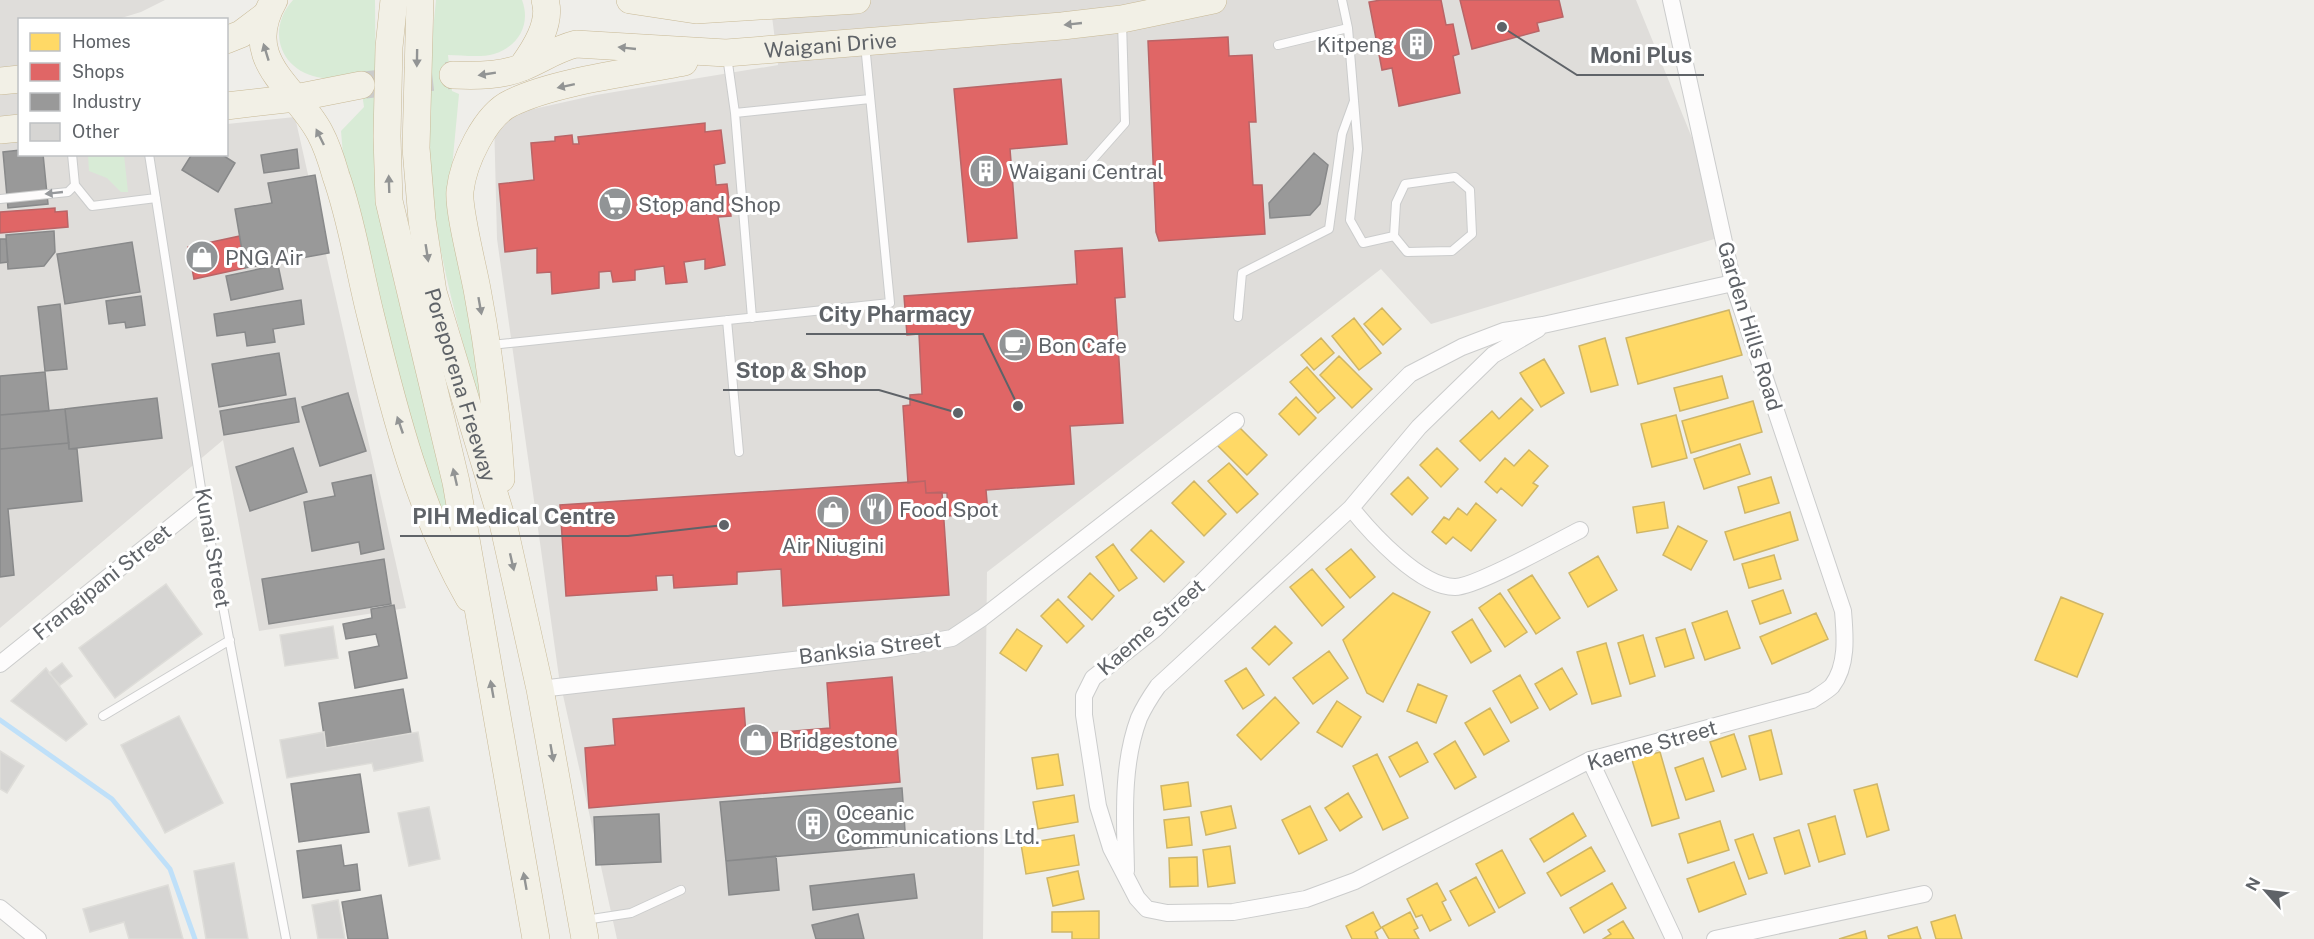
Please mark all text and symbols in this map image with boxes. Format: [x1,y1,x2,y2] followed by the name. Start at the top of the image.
[18,18,228,156] legend
[1063,19,1082,29] one-way arrow
[1399,26,1435,62] building icon: Kitpeng
[763,27,898,62] street label: Waigani Drive
[72,31,131,52] text: Homes
[1317,32,1394,57] place label: Kitpeng
[1577,35,1704,75] callout: Moni Plus
[1590,42,1692,68] text: Moni Plus
[261,43,270,61] one-way arrow
[618,44,637,53] one-way arrow
[413,49,422,68] one-way arrow
[72,61,124,82] text: Shops
[478,70,497,79] one-way arrow
[556,82,575,91] one-way arrow
[72,91,142,112] text: Industry
[72,121,120,142] text: Other
[316,128,325,145] one-way arrow
[968,153,1004,189] building icon: Waigani Central
[1009,159,1164,184] place label: Waigani Central
[384,175,393,194] one-way arrow
[597,186,633,222] supermarket icon: Stop and Shop
[45,188,64,198] one-way arrow
[638,192,781,217] place label: Stop and Shop
[1712,238,1788,414] street label: Garden Hills Road
[184,239,220,275] shop icon: PNG Air
[423,243,432,262] one-way arrow
[225,245,303,270] place label: PNG Air
[420,285,502,485] street label: Poreporena Freeway
[806,294,983,334] callout: City Pharmacy
[476,296,485,315] one-way arrow
[818,301,972,327] text: City Pharmacy
[997,327,1033,363] cafe icon: Bon Cafe
[1038,333,1127,358] place label: Bon Cafe
[723,350,879,390] callout: Stop & Shop
[735,357,867,383] text: Stop & Shop
[395,416,405,434] one-way arrow
[449,467,459,486] one-way arrow
[190,486,236,610] street label: Kunai Street
[858,491,894,527] restaurant icon: Food Spot
[815,494,851,530] shop icon: Air Niugini
[400,496,628,536] callout: PIH Medical Centre
[899,497,999,522] place label: Food Spot
[412,503,616,529] text: PIH Medical Centre
[28,519,176,645] street label: Frangipani Street
[782,533,884,558] place label: Air Niugini
[508,553,517,572] one-way arrow
[1092,574,1210,680] street label: Kaeme Street
[797,627,943,669] street label: Banksia Street
[487,680,496,699] one-way arrow
[1584,715,1720,775] street label: Kaeme Street
[738,722,774,758] shop icon: Bridgestone
[779,728,898,753] place label: Bridgestone
[548,743,557,762] one-way arrow
[836,800,1040,849] place label: Oceanic Communications Ltd.
[795,806,831,842] building icon: Oceanic Communications Ltd.
[2236,861,2296,921] north arrow
[521,872,530,891] one-way arrow
[2242,874,2265,894] text: N

